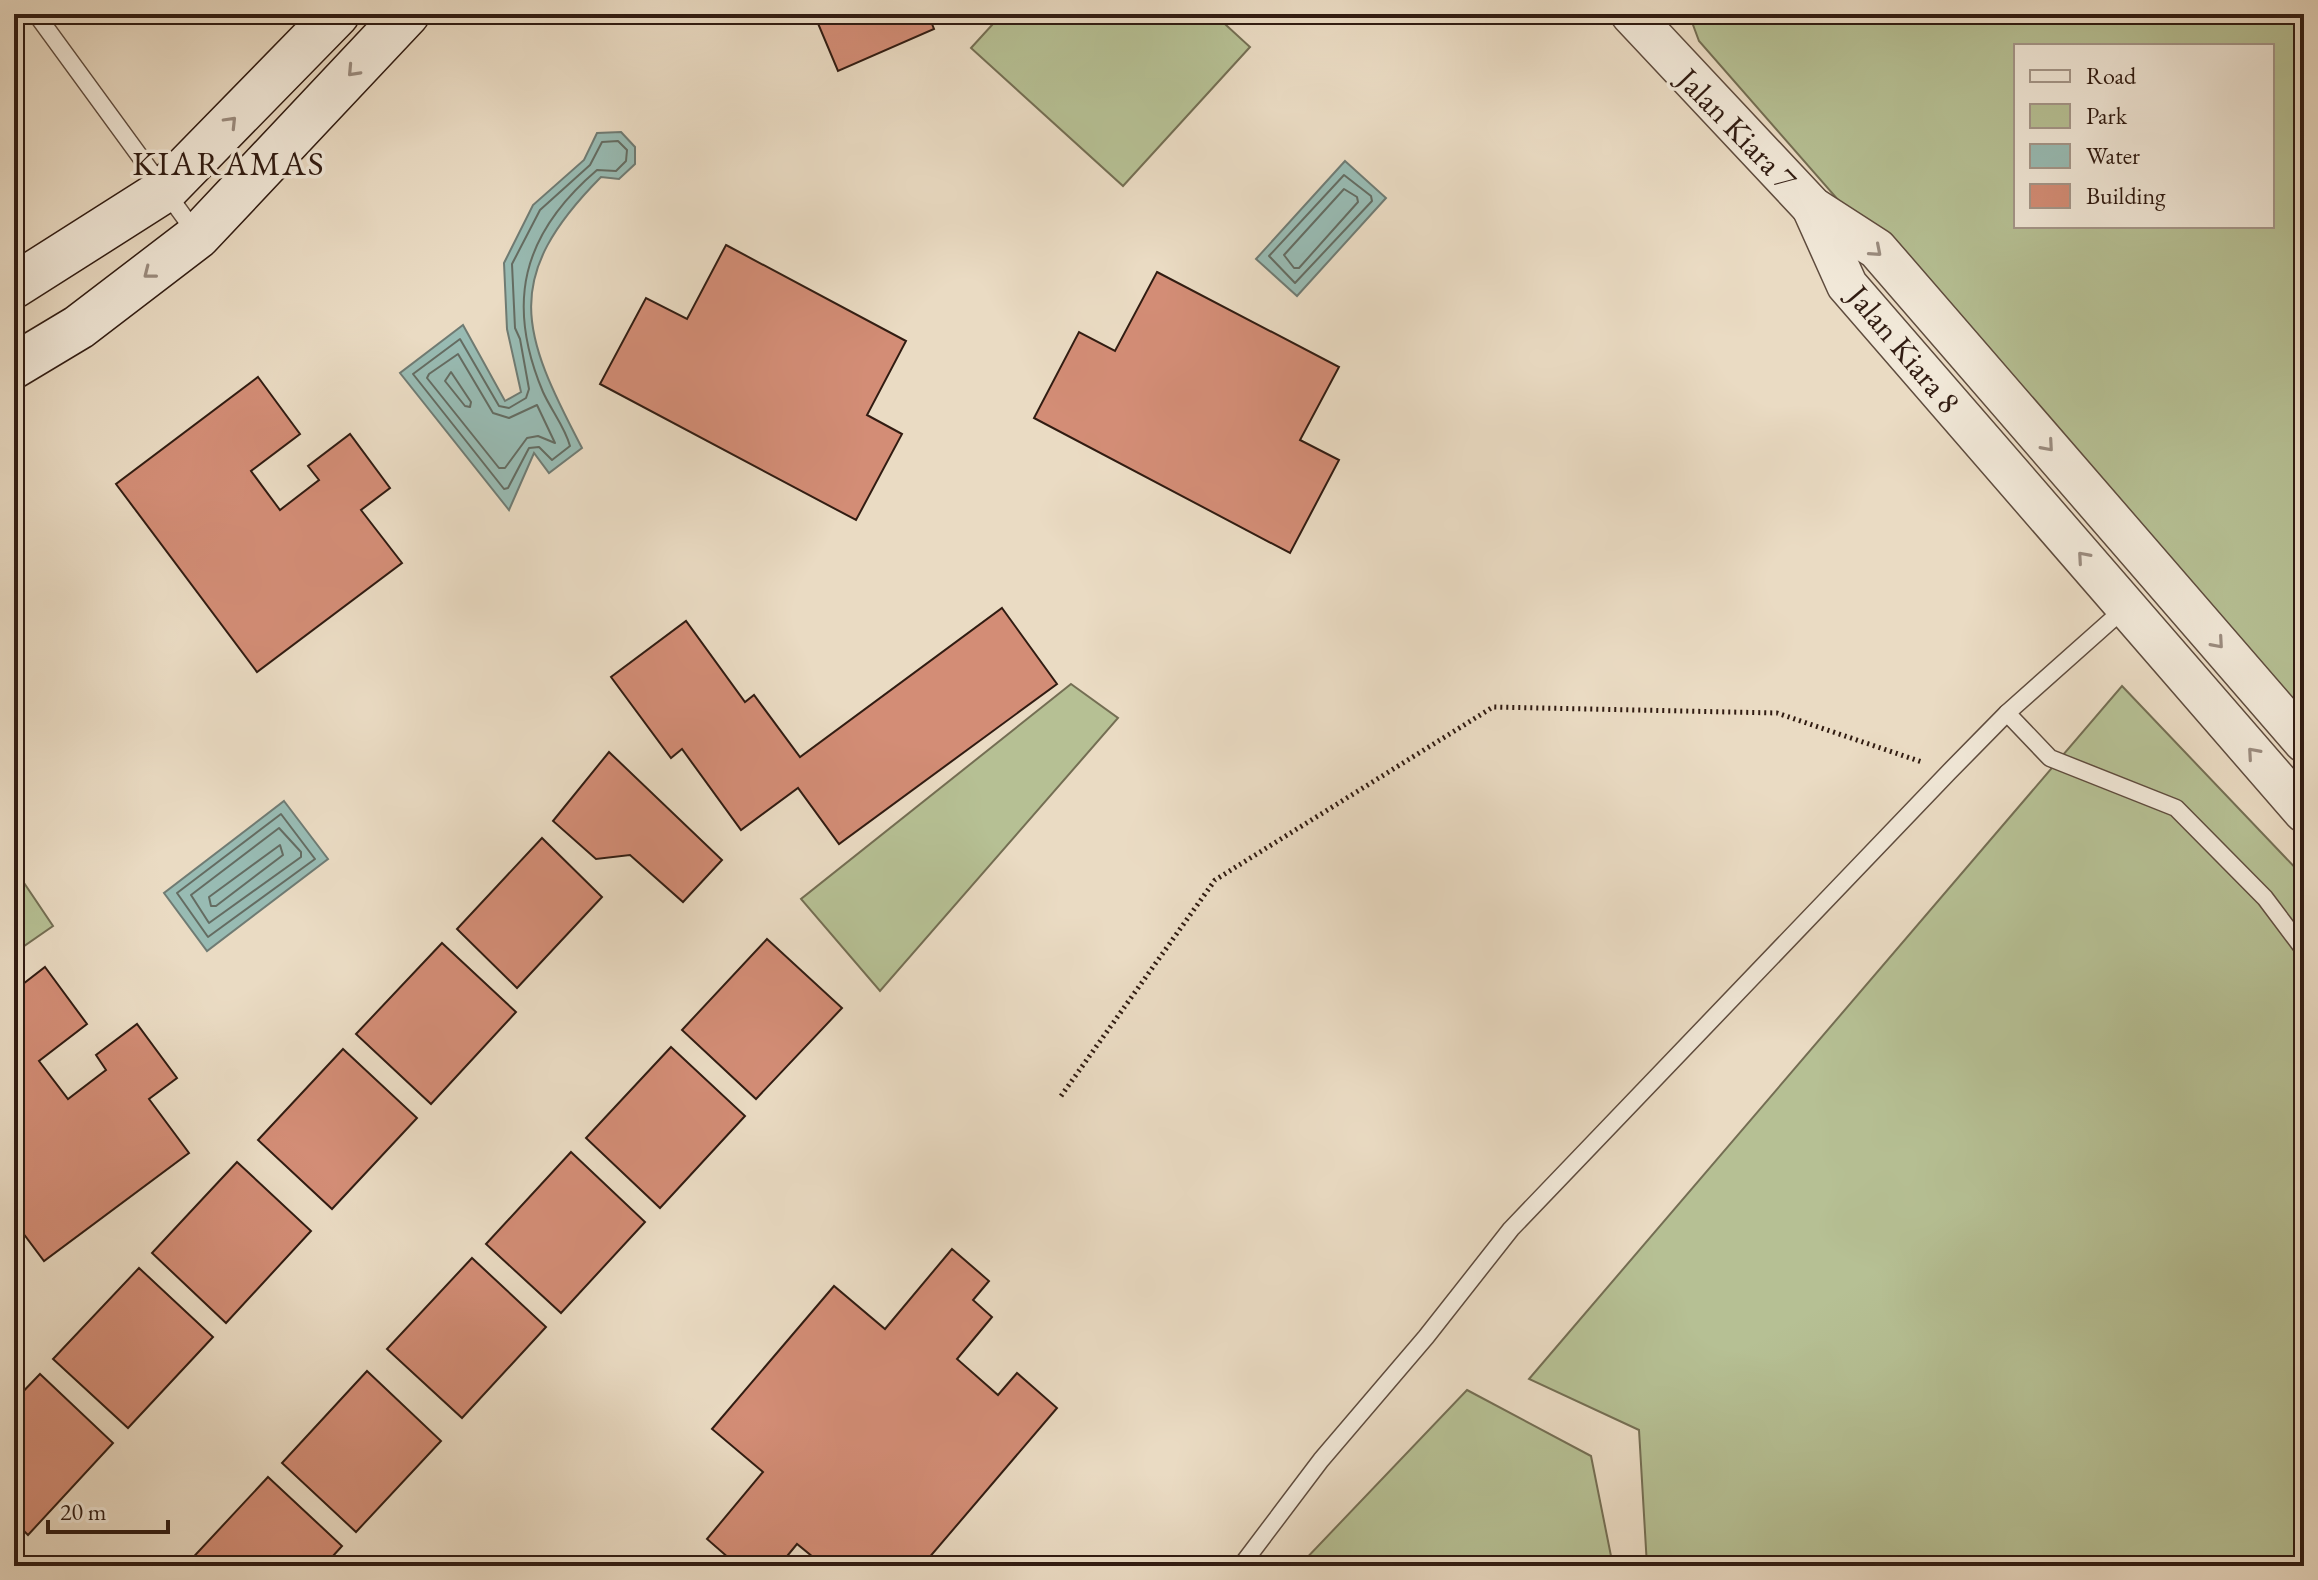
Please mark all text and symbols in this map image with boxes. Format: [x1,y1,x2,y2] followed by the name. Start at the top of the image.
[2014,44,2274,228] legend
[1666,56,1806,200] street label: Jalan Kiara 7
[2086,60,2137,91] text: Road
[348,62,363,76] one-way arrow
[2086,100,2128,131] text: Park
[222,117,237,131] one-way arrow
[2086,140,2140,171] text: Water
[132,141,326,185] district label: KIARAMAS
[2086,180,2166,211] text: Building
[1867,242,1881,256] one-way arrow
[144,263,158,278] one-way arrow
[1836,274,1970,422] street label: Jalan Kiara 8
[2038,437,2052,452] one-way arrow
[2078,551,2093,566] one-way arrow
[2208,633,2223,648] one-way arrow
[2248,748,2263,763] one-way arrow
[48,1484,168,1534] scale bar
[60,1496,107,1527] text: 20 m

